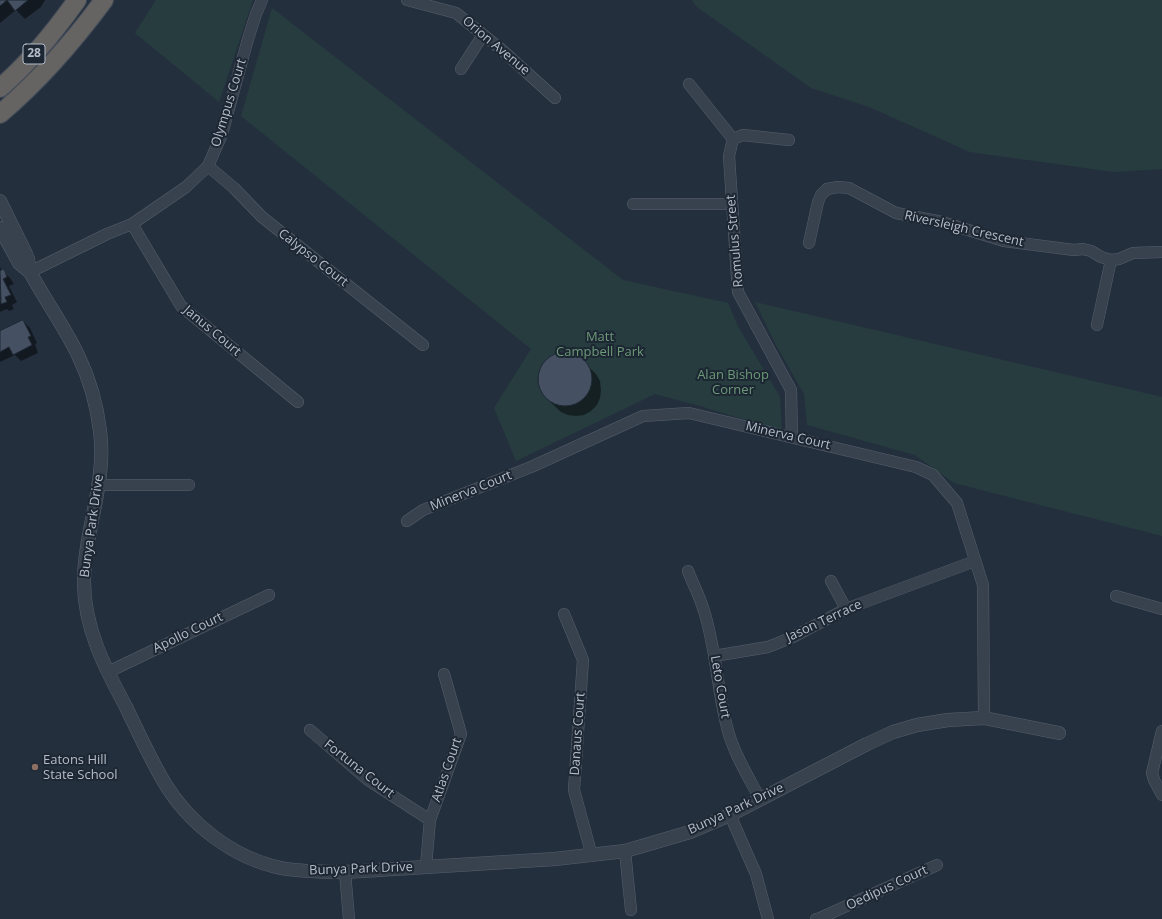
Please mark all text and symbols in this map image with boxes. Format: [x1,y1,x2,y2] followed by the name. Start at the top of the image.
[459,13,533,79] street label: Orion Avenue
[23,44,45,64] road number: 28
[208,57,250,149] street label: Olympus Court
[723,194,747,288] street label: Romulus Street
[903,208,1025,250] street label: Riversleigh Crescent
[275,226,351,290] street label: Calypso Court
[180,302,244,360] street label: Janus Court
[556,329,644,360] park label: Matt Campbell Park
[697,367,769,398] park label: Alan Bishop Corner
[744,419,832,453] street label: Minerva Court
[428,468,514,514] street label: Minerva Court
[77,473,107,579] street label: Bunya Park Drive
[784,597,864,645] street label: Jason Terrace
[151,609,225,657] street label: Apollo Court
[707,654,733,720] street label: Leto Court
[567,692,589,776] street label: Danaus Court
[429,736,465,804] street label: Atlas Court
[321,737,397,801] street label: Fortuna Court
[43,752,118,783] place label: Eatons Hill State School
[30,762,40,772] marker: Eatons Hill State School
[686,780,786,838] street label: Bunya Park Drive
[309,859,413,879] street label: Bunya Park Drive
[844,862,930,914] street label: Oedipus Court

